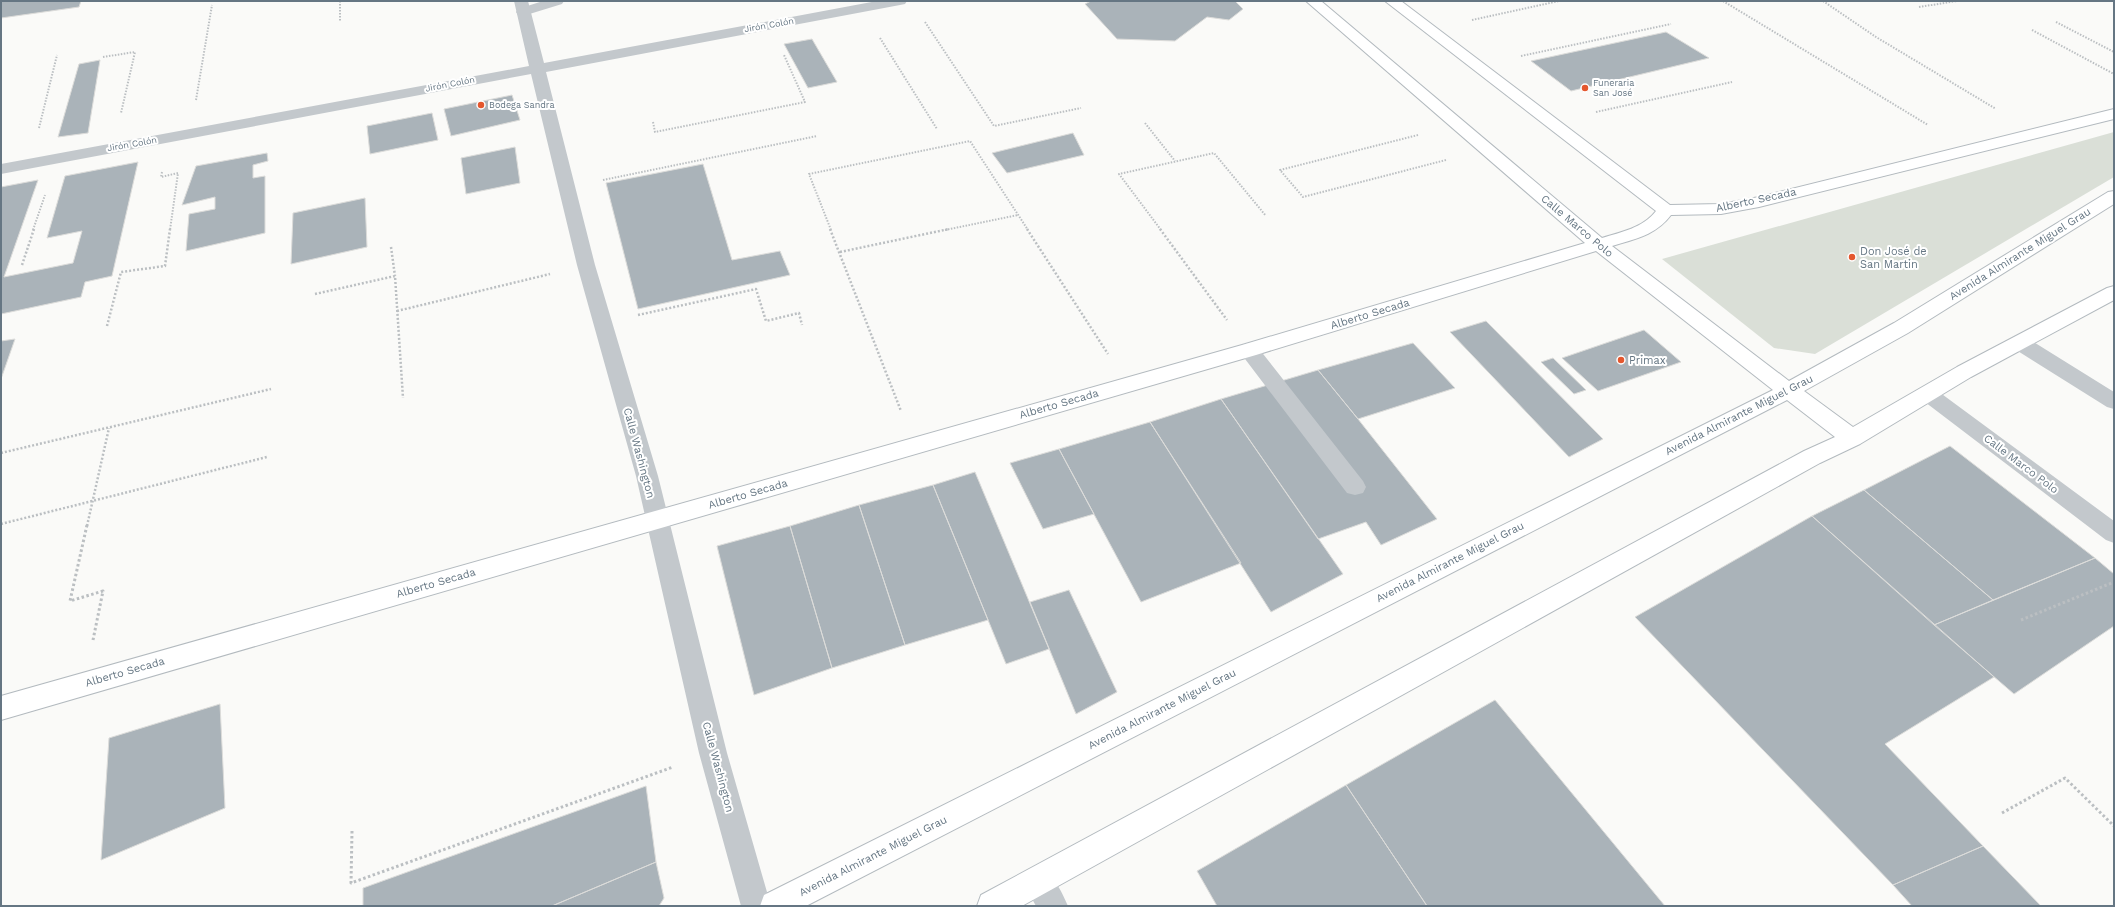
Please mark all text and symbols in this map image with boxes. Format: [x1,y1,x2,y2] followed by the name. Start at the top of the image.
[743,16,795,34] street label: Jirón Colón
[424,74,476,94] street label: Jirón Colón
[1593,78,1634,98] place label: Funeraria San José
[1580,83,1590,93] marker: Funeraria San José
[476,100,486,110] marker: Bodega Sandra
[489,100,555,110] place label: Bodega Sandra
[106,135,158,153] street label: Jirón Colón
[1715,185,1797,215] street label: Alberto Secada
[1538,192,1616,260] street label: Calle Marco Polo
[1947,205,2093,303] street label: Avenida Almirante Miguel Grau
[1860,245,1927,271] place label: Don José de San Martin
[1847,252,1857,262] marker: Don José de San Martin
[1329,296,1411,332] street label: Alberto Secada
[1629,354,1666,367] place label: Primax
[1616,355,1626,365] marker: Primax
[1663,372,1815,458] street label: Avenida Almirante Miguel Grau
[1018,386,1100,422] street label: Alberto Secada
[621,406,657,500] street label: Calle Washington
[1981,432,2061,496] street label: Calle Marco Polo
[707,476,789,512] street label: Alberto Secada
[1374,519,1526,605] street label: Avenida Almirante Miguel Grau
[395,565,477,601] street label: Alberto Secada
[84,654,166,690] street label: Alberto Secada
[1086,666,1238,752] street label: Avenida Almirante Miguel Grau
[700,720,736,814] street label: Calle Washington
[797,813,949,899] street label: Avenida Almirante Miguel Grau

